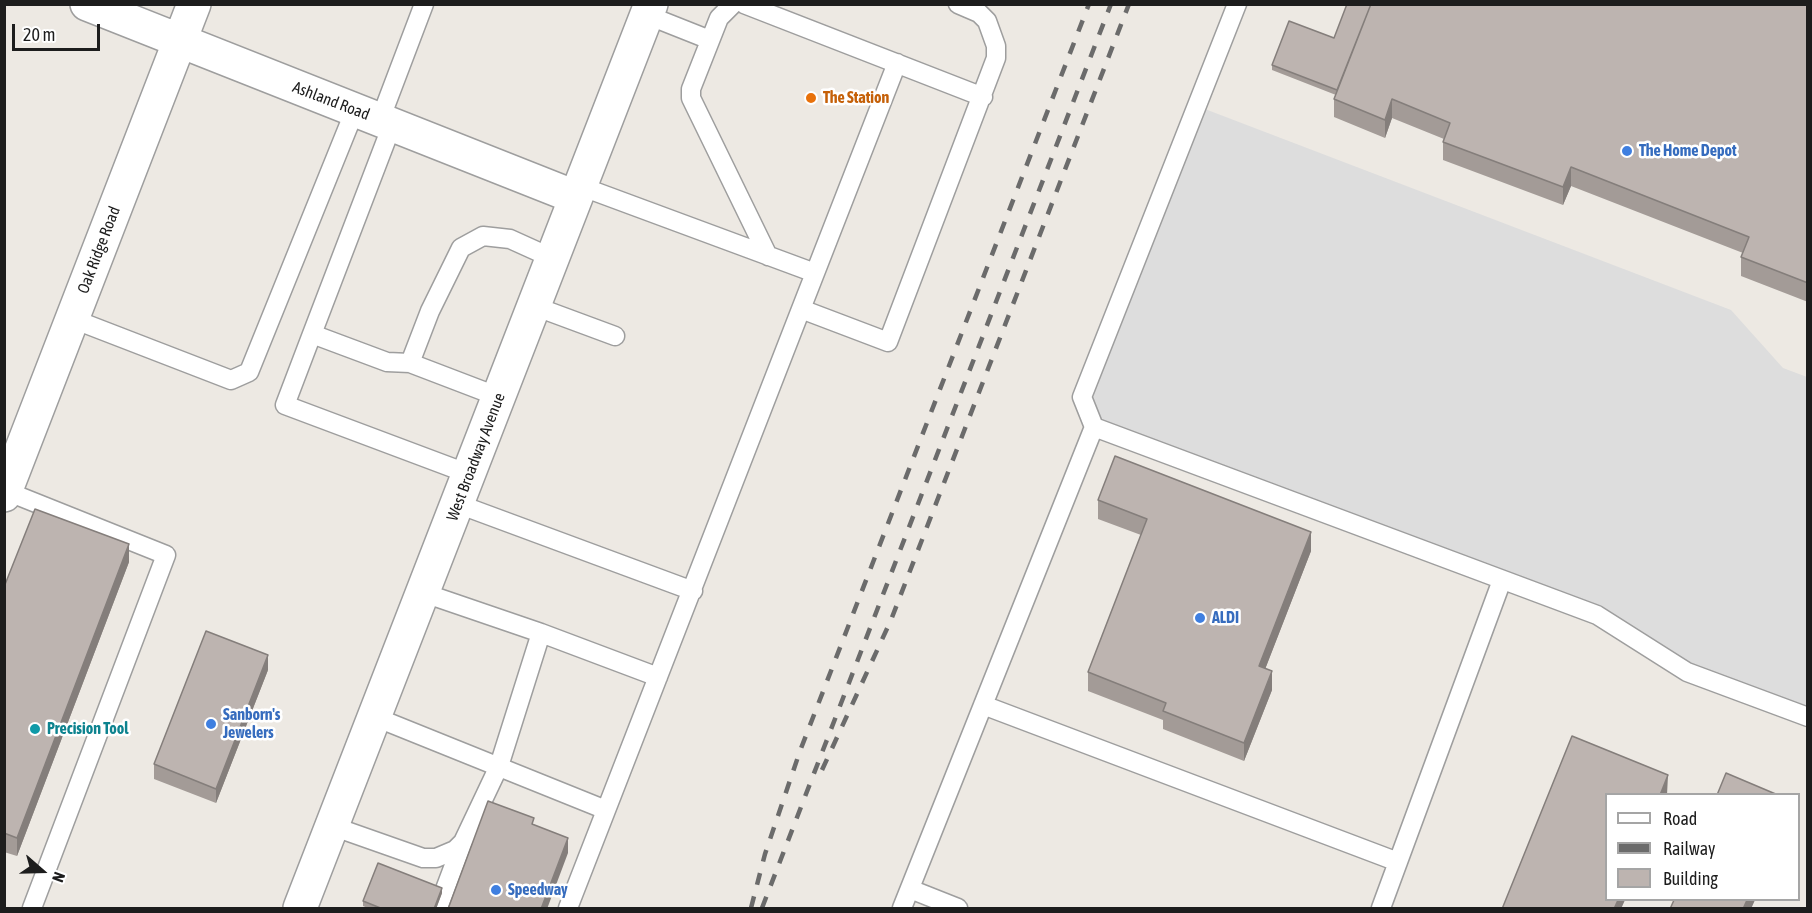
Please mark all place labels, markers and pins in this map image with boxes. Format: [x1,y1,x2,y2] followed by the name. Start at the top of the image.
[823,88,889,108] place label: The Station
[804,91,818,105] marker: The Station
[1639,141,1737,161] place label: The Home Depot
[1620,144,1634,158] marker: The Home Depot
[1212,608,1239,628] place label: ALDI
[1193,611,1207,625] marker: ALDI
[223,705,280,743] place label: Sanborn's Jewelers
[204,717,218,731] marker: Sanborn's Jewelers
[47,719,128,739] place label: Precision Tool
[28,722,42,736] marker: Precision Tool
[508,880,568,900] place label: Speedway
[489,883,503,897] marker: Speedway

